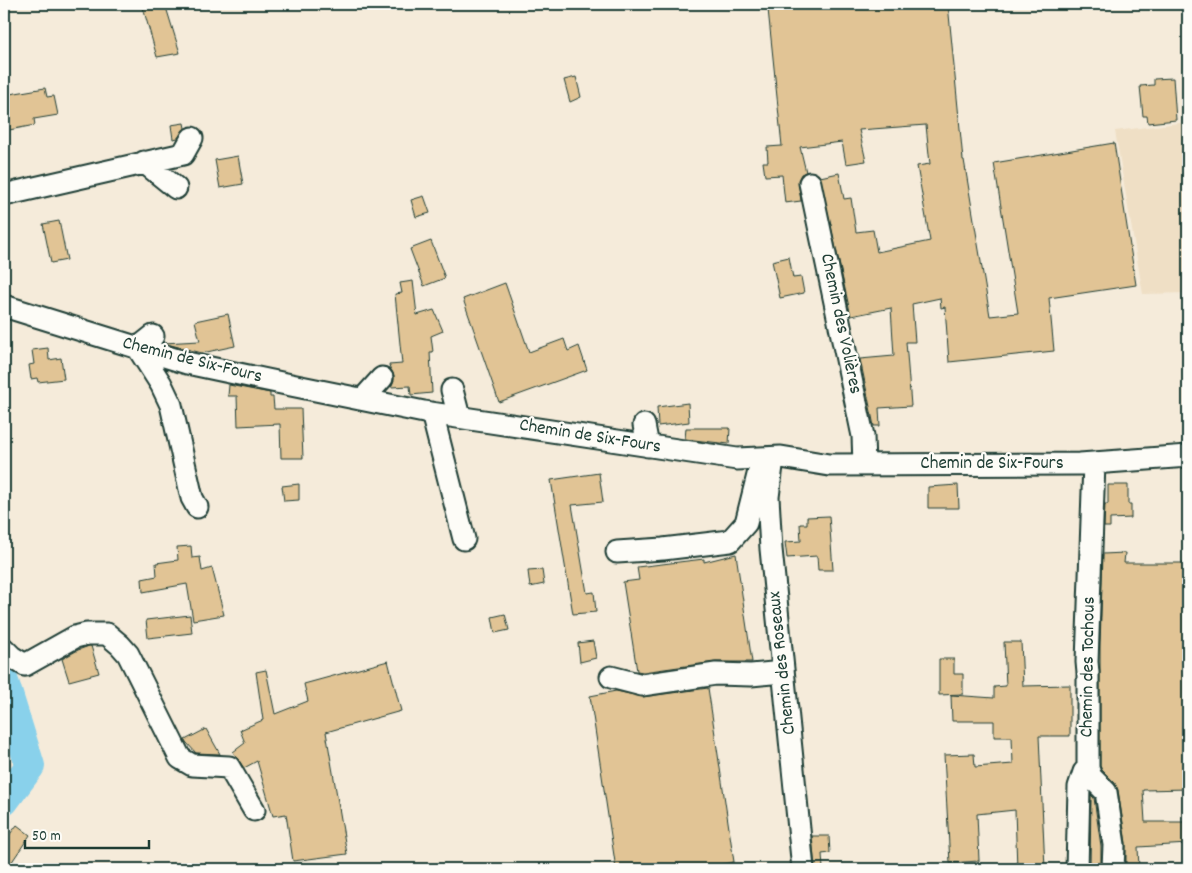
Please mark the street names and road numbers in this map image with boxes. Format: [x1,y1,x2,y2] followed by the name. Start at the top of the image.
[812,251,868,397] street label: Chemin des Volières
[119,331,265,391] street label: Chemin de Six-Fours
[517,412,663,462] street label: Chemin de Six-Fours
[920,451,1064,478] street label: Chemin de Six-Fours
[762,590,804,736] street label: Chemin des Roseaux
[1074,596,1104,738] street label: Chemin des Tochous

